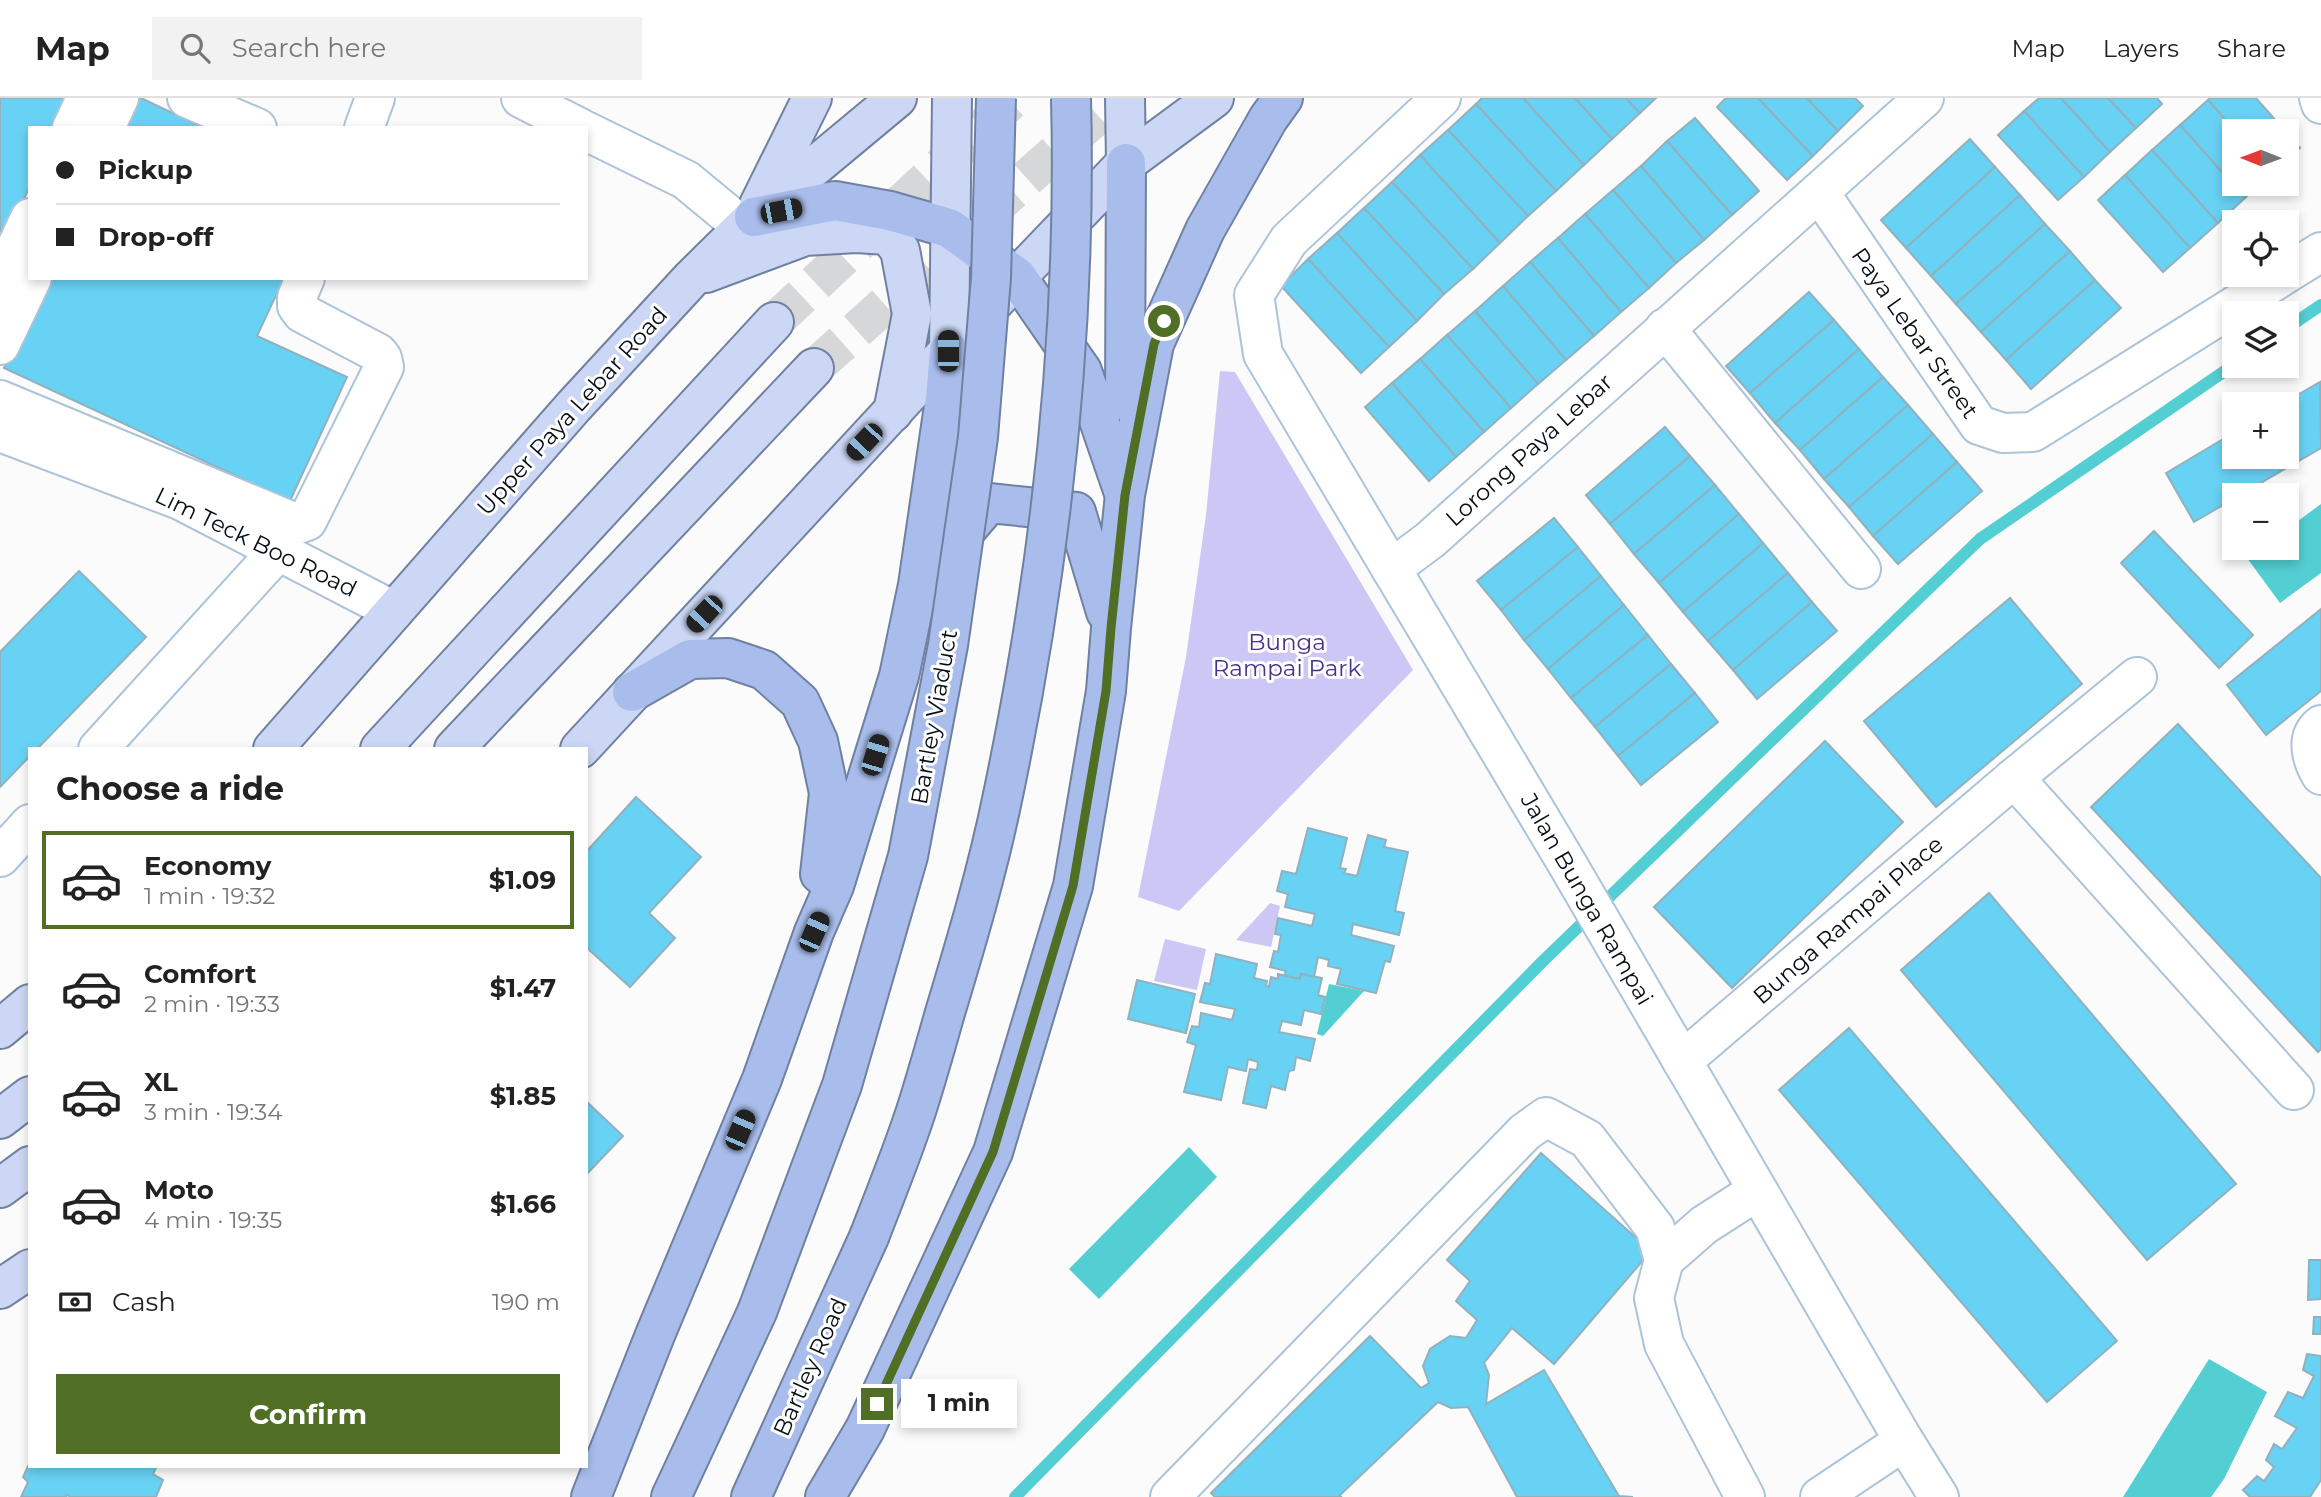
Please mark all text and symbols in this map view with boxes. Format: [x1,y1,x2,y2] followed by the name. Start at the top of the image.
[152,17,642,80] search box
[35,28,110,68] text: Map
[176,29,214,67] icon: search
[232,32,386,64] text: Search here
[2011,34,2065,63] text: Map
[2103,34,2179,63] text: Layers
[2217,34,2286,63] text: Share
[2222,119,2300,196] north arrow
[2222,119,2299,560] map controls
[98,154,193,186] text: Pickup
[759,197,804,225] car
[2222,210,2299,287] button: locate
[98,221,213,253] text: Drop-off
[1846,242,1984,424] street label: Paya Lebar Street
[471,301,673,521] street label: Upper Paya Lebar Road
[2222,301,2299,378] button: layers
[1148,305,1180,337] route start
[938,330,959,372] car
[1440,368,1618,532] street label: Lorong Paya Lebar
[2222,392,2299,469] button: +
[842,419,887,465] car
[151,481,361,603] street label: Lim Teck Boo Road
[2222,483,2299,560] button: −
[682,591,727,637] car
[905,627,963,807] street label: Bartley Viaduct
[1213,628,1361,682] park label: Bunga Rampai Park
[859,732,892,778] car
[56,769,284,808] text: Choose a ride
[1514,787,1659,1010] street label: Jalan Bunga Rampai
[1747,830,1949,1010] street label: Bunga Rampai Place
[60,849,123,912] icon: car
[144,850,271,882] text: Economy
[489,864,556,896] text: $1.09
[144,882,275,910] text: 1 min · 19:32
[796,909,833,955] car
[60,957,123,1020] icon: car
[144,958,256,990] text: Comfort
[490,972,556,1004] text: $1.47
[144,990,280,1018] text: 2 min · 19:33
[60,1065,123,1128] icon: car
[144,1066,178,1098] text: XL
[490,1080,556,1112] text: $1.85
[144,1098,282,1126] text: 3 min · 19:34
[723,1107,758,1153] car
[60,1173,123,1236] icon: car
[144,1174,214,1206] text: Moto
[490,1188,556,1220] text: $1.66
[144,1206,282,1234] text: 4 min · 19:35
[56,1283,94,1321] icon: cash
[112,1286,176,1318] text: Cash
[492,1288,560,1316] text: 190 m
[767,1294,853,1440] street label: Bartley Road
[56,1374,560,1454] button: Confirm
[902,1380,1017,1428] callout: 1 min
[861,1388,893,1420] route end
[928,1389,990,1417] text: 1 min

